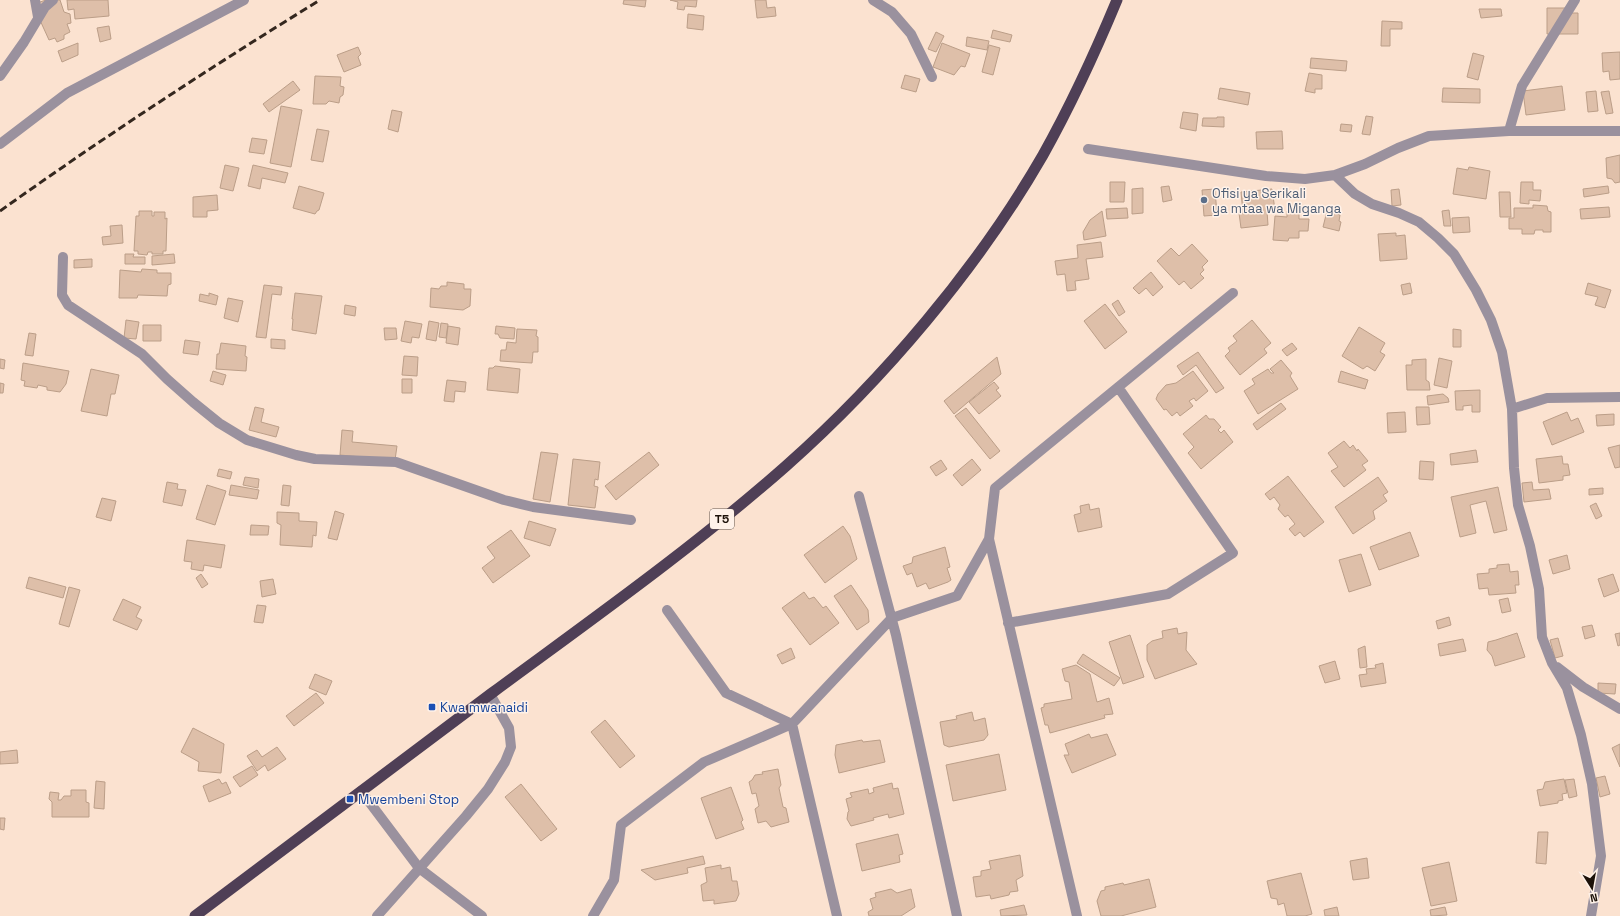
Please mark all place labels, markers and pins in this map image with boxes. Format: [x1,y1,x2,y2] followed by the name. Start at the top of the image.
[1212,185,1342,217] place label: Ofisi ya Serikali ya mtaa wa Miganga
[1199,195,1209,205] marker: Ofisi ya Serikali ya mtaa wa Miganga
[440,699,528,716] place label: Kwa mwanaidi
[427,702,437,712] marker: Kwa mwanaidi
[358,791,459,808] place label: Mwembeni Stop
[345,794,355,804] marker: Mwembeni Stop

